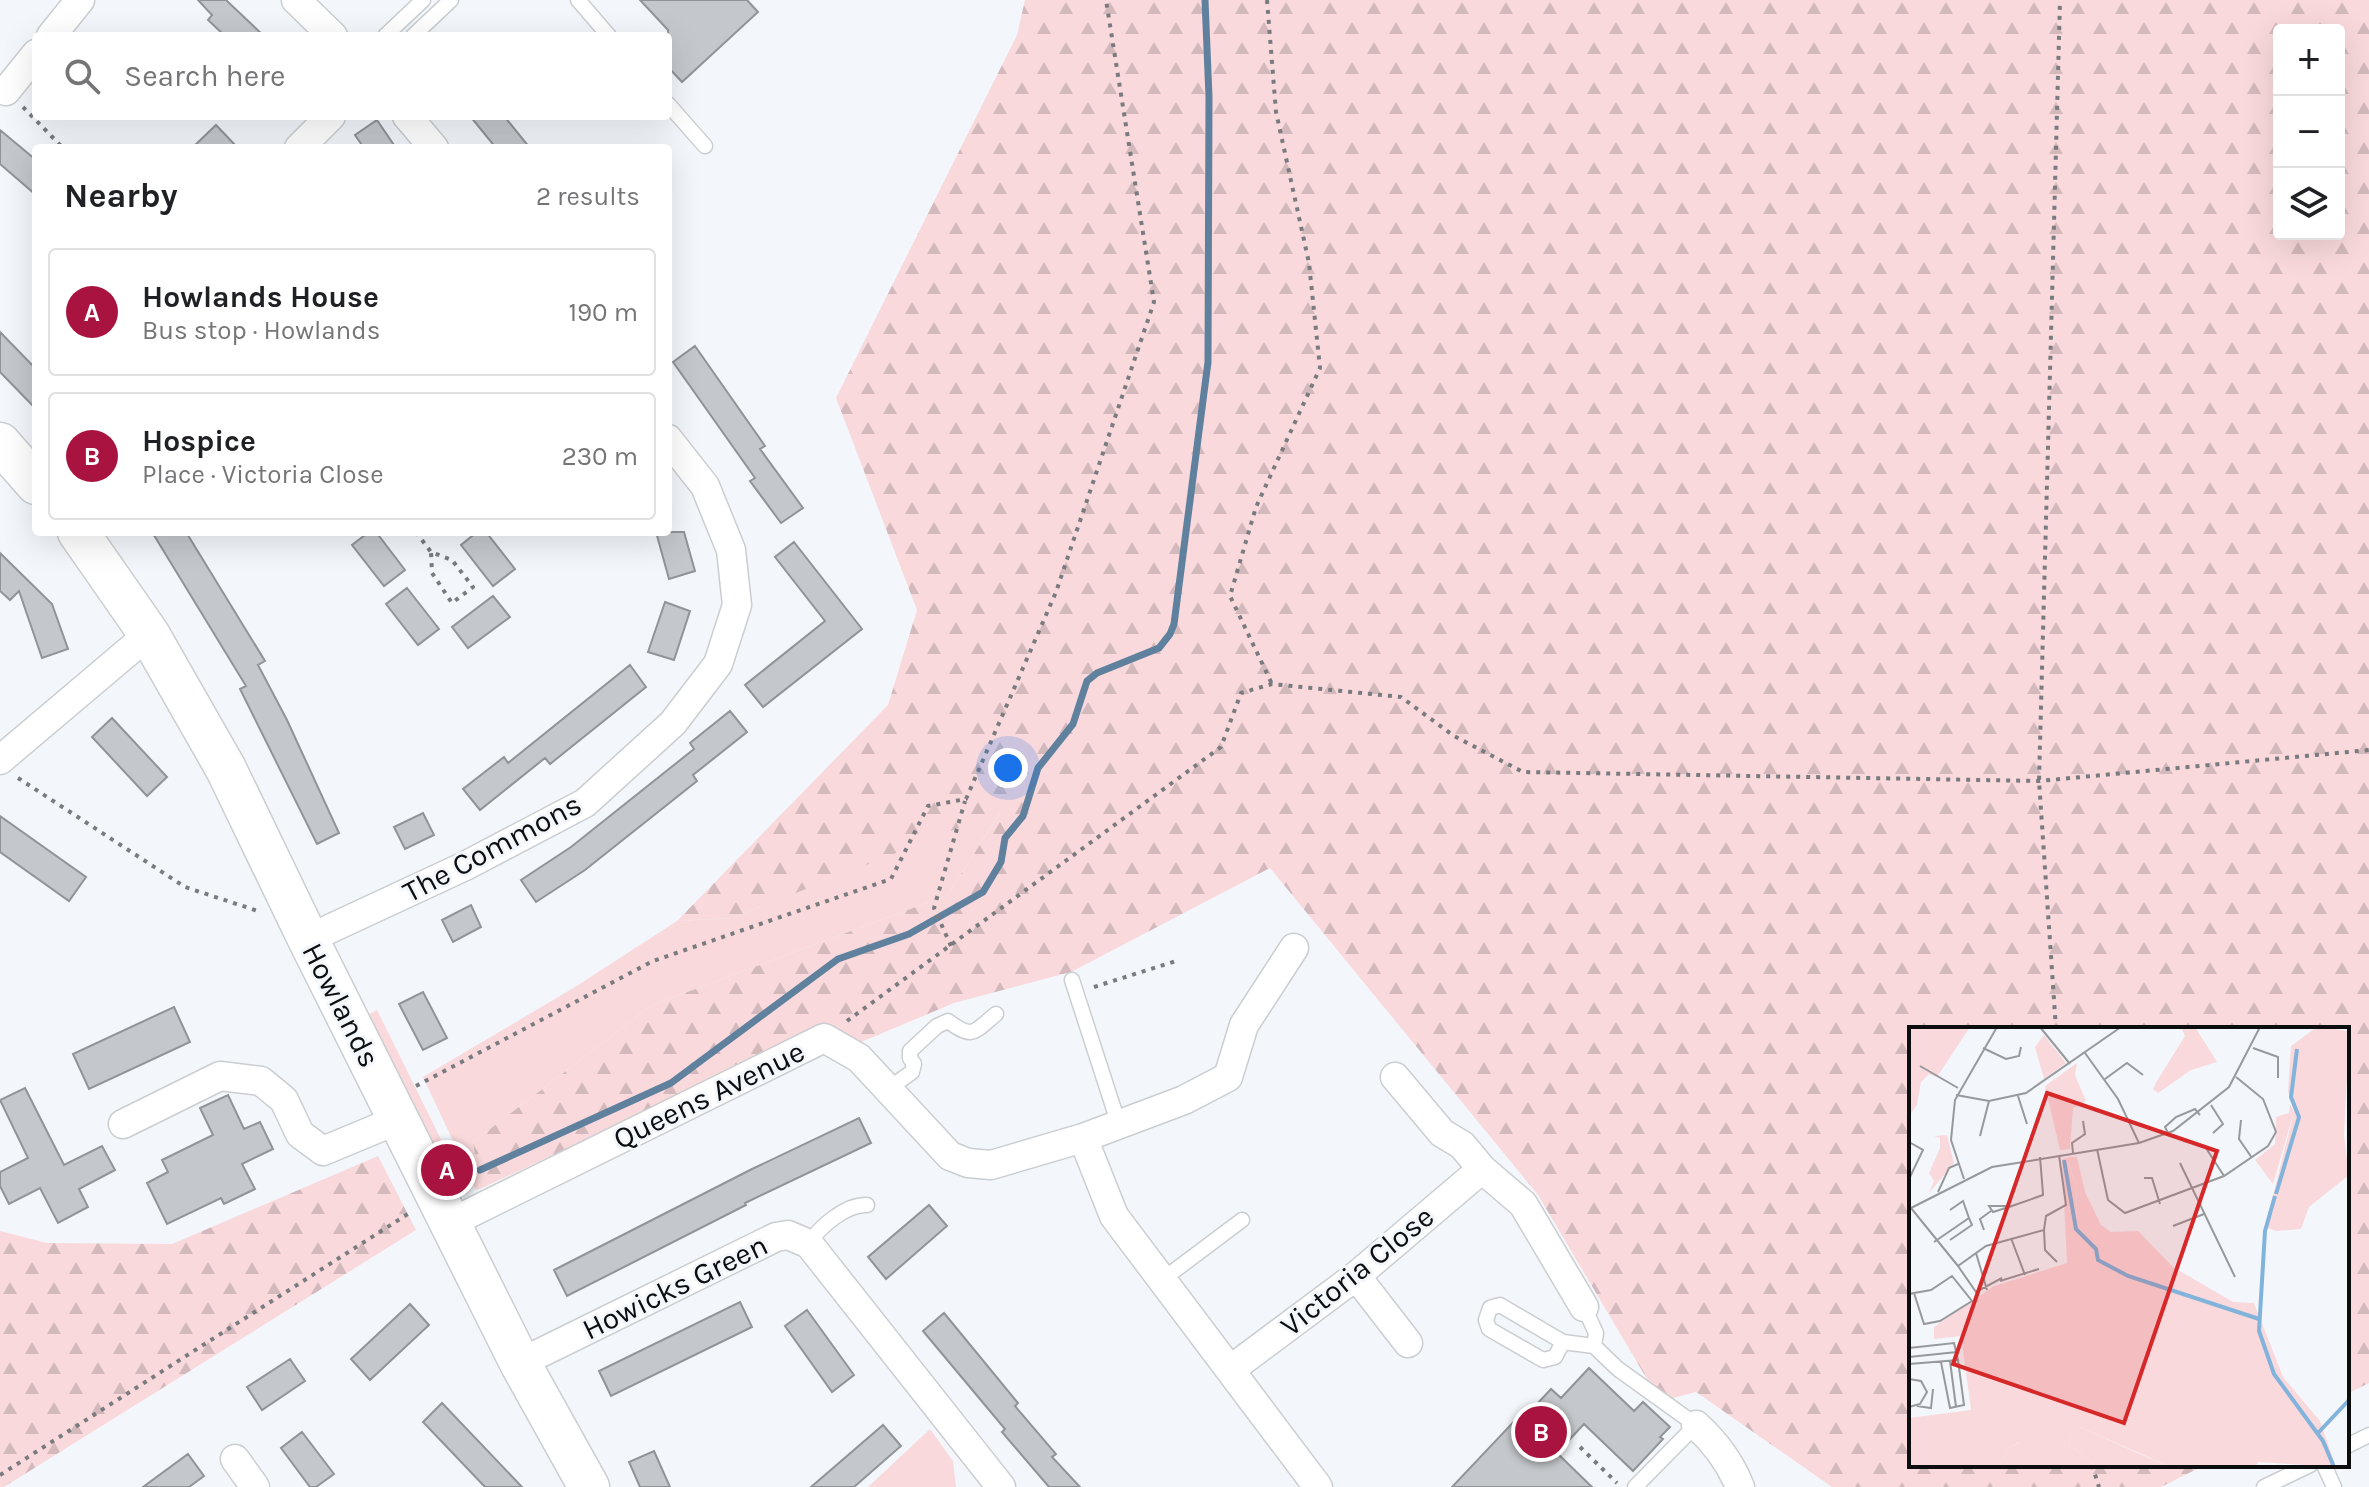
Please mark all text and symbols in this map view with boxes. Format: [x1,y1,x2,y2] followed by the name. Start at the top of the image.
[2273,24,2345,240] map controls
[2273,24,2345,96] button: +
[32,32,672,120] search box
[60,54,104,98] icon: search
[124,58,285,94] text: Search here
[2273,96,2345,168] button: −
[2273,168,2345,240] button: layers
[64,176,178,216] text: Nearby
[536,181,640,212] text: 2 results
[142,279,379,315] text: Howlands House
[84,297,100,328] text: A
[568,297,638,328] text: 190 m
[142,315,380,346] text: Bus stop · Howlands
[142,423,256,459] text: Hospice
[84,441,100,472] text: B
[562,441,638,472] text: 230 m
[142,459,384,490] text: Place · Victoria Close
[988,748,1028,788] your location
[397,786,587,910] street label: The Commons
[294,937,388,1073] street label: Howlands
[1909,1027,2349,1467] inset map
[608,1033,810,1157] street label: Queens Avenue
[421,1140,473,1200] pin: A
[1273,1198,1441,1344] street label: Victoria Close
[577,1227,773,1347] street label: Howicks Green
[1515,1402,1567,1462] pin: B

